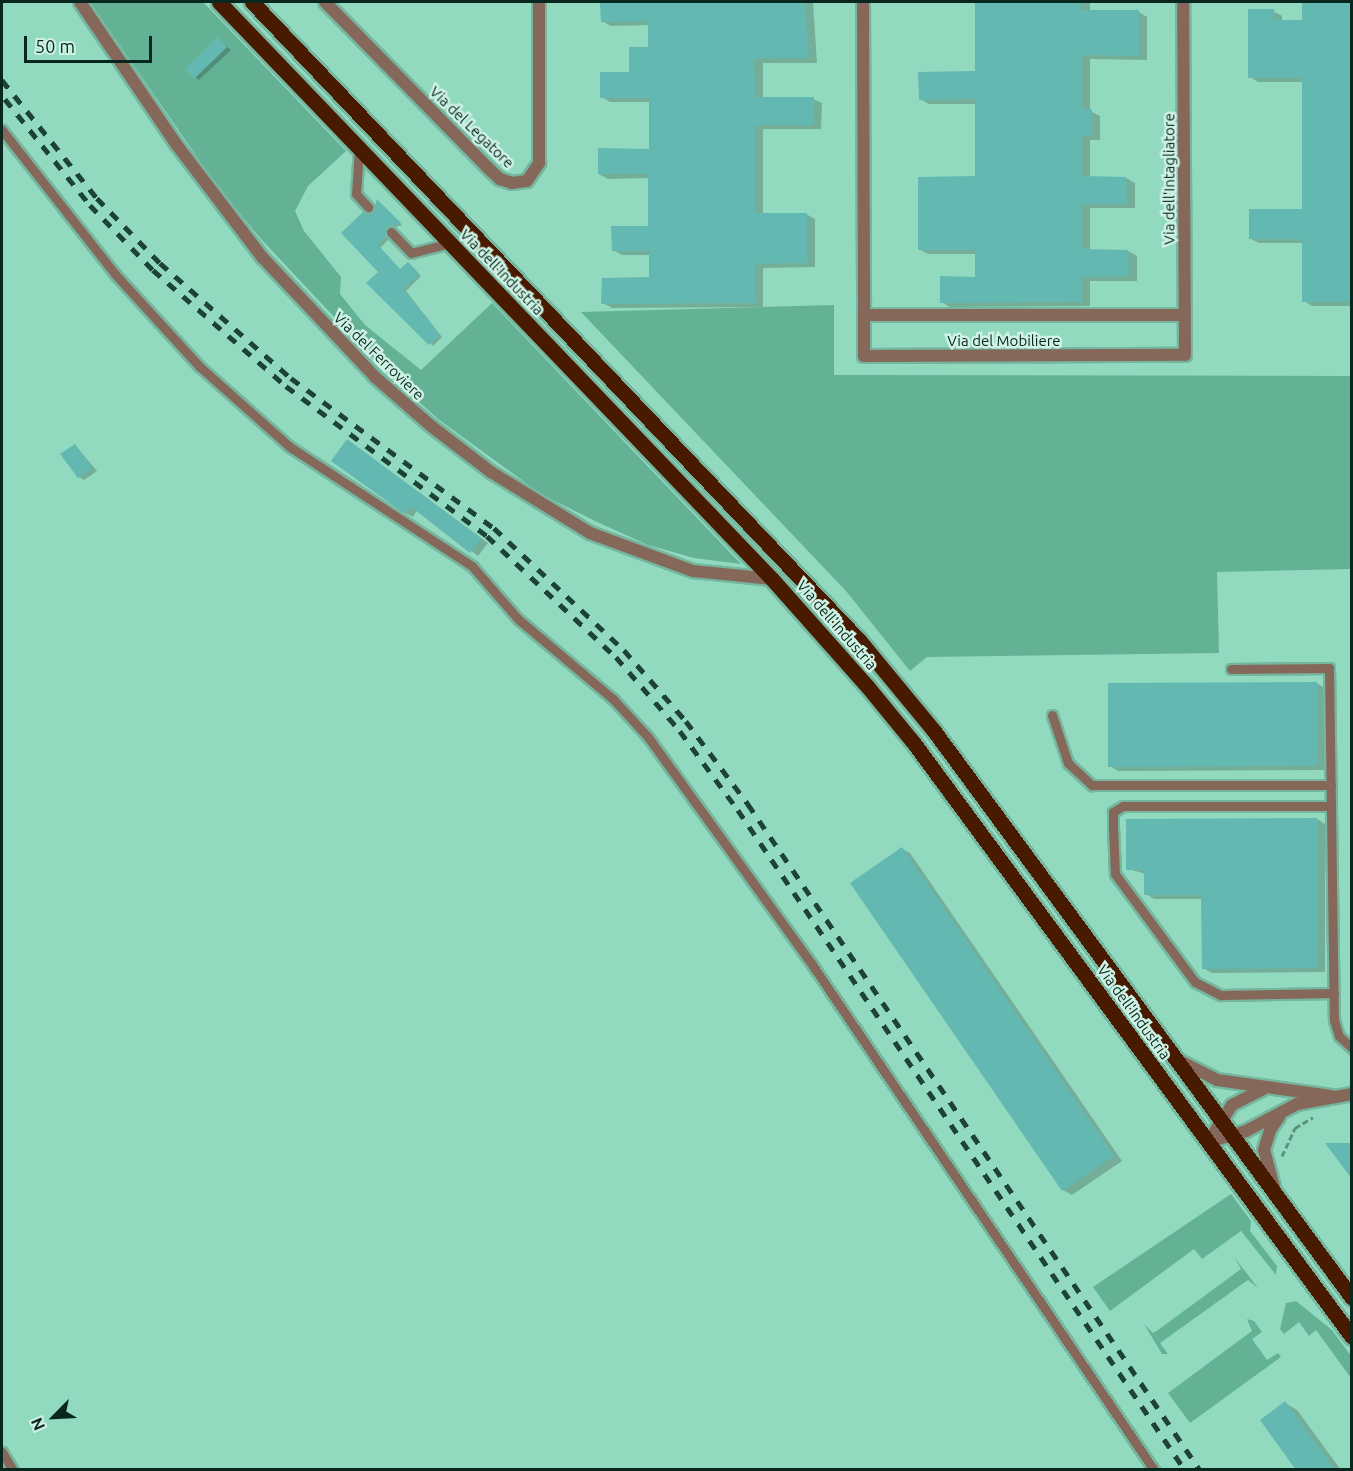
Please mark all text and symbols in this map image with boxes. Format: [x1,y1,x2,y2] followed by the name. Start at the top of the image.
[27,24,154,62] scale bar
[35,36,75,56] text: 50 m
[426,82,518,172] street label: Via del Legatore
[1160,113,1178,245] street label: Via dell'Intagliatore
[456,225,548,319] street label: Via dell'Industria
[330,308,428,404] street label: Via del Ferroviere
[947,332,1061,350] street label: Via del Mobiliere
[793,577,881,673] street label: Via dell'Industria
[1094,961,1174,1063] street label: Via dell'Industria
[24,1387,84,1447] north arrow
[27,1415,48,1433] text: N

